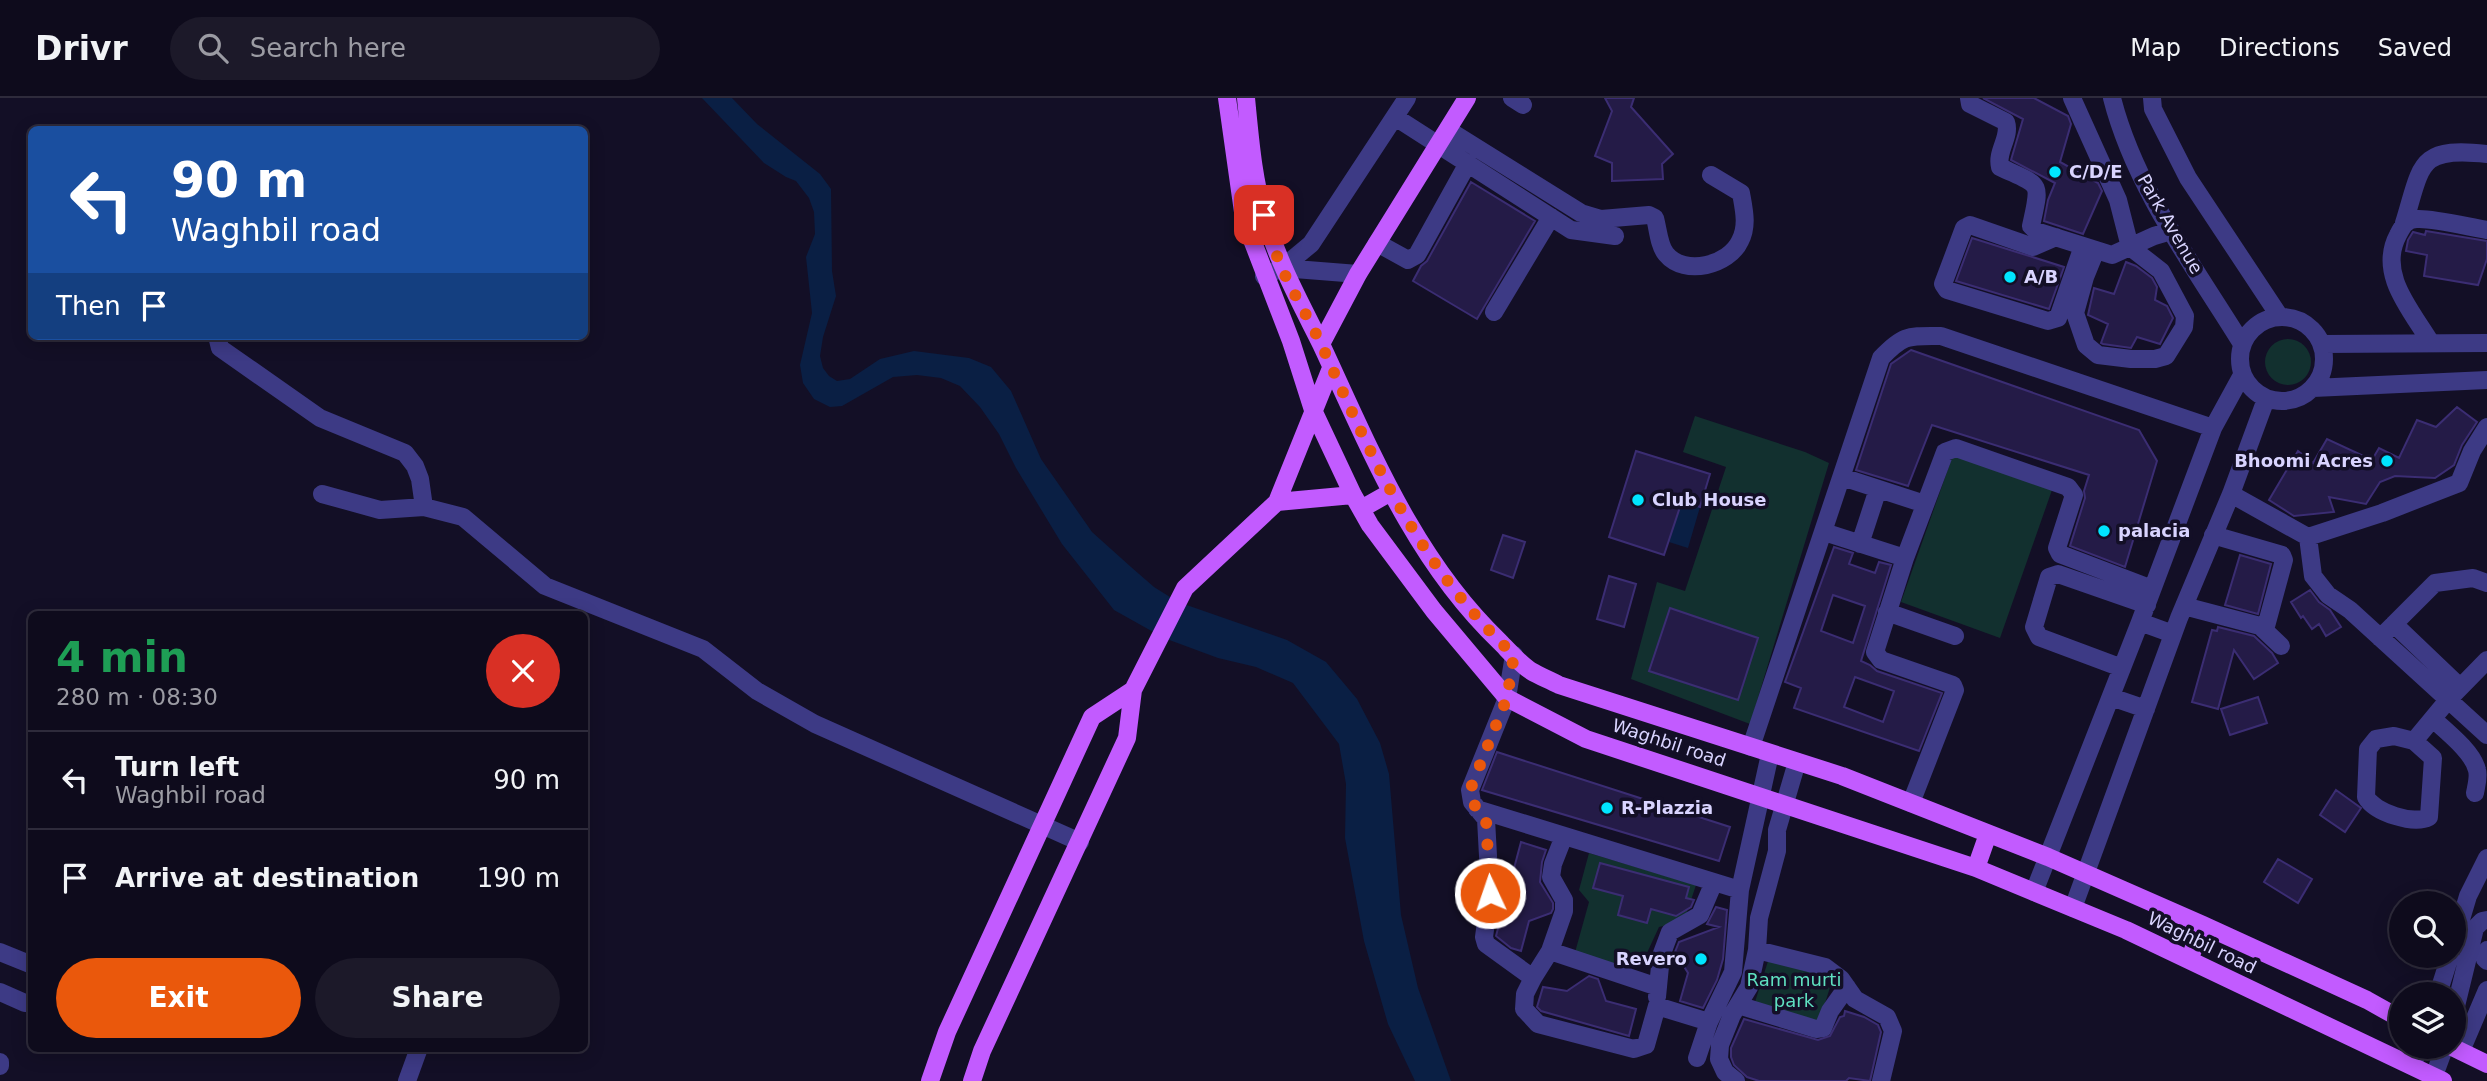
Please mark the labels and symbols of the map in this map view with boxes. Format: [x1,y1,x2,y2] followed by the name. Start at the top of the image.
[2069,161,2123,182] place label: C/D/E
[2047,164,2063,180] marker: C/D/E
[2133,170,2207,277] street label: Park Avenue
[1234,185,1294,245] pin
[2024,266,2058,287] place label: A/B
[2002,269,2018,285] marker: A/B
[2234,450,2373,471] place label: Bhoomi Acres
[2379,453,2395,469] marker: Bhoomi Acres
[1652,489,1767,510] place label: Club House
[1630,492,1646,508] marker: Club House
[2118,520,2190,541] place label: palacia
[2096,523,2112,539] marker: palacia
[1610,714,1729,771] street label: Waghbil road
[1621,797,1713,818] place label: R-Plazzia
[1599,800,1615,816] marker: R-Plazzia
[1453,856,1527,930] position arrow
[2145,907,2260,978] street label: Waghbil road
[1616,948,1687,969] place label: Revero
[1693,951,1709,967] marker: Revero
[1747,969,1841,1011] park label: Ram murti park

